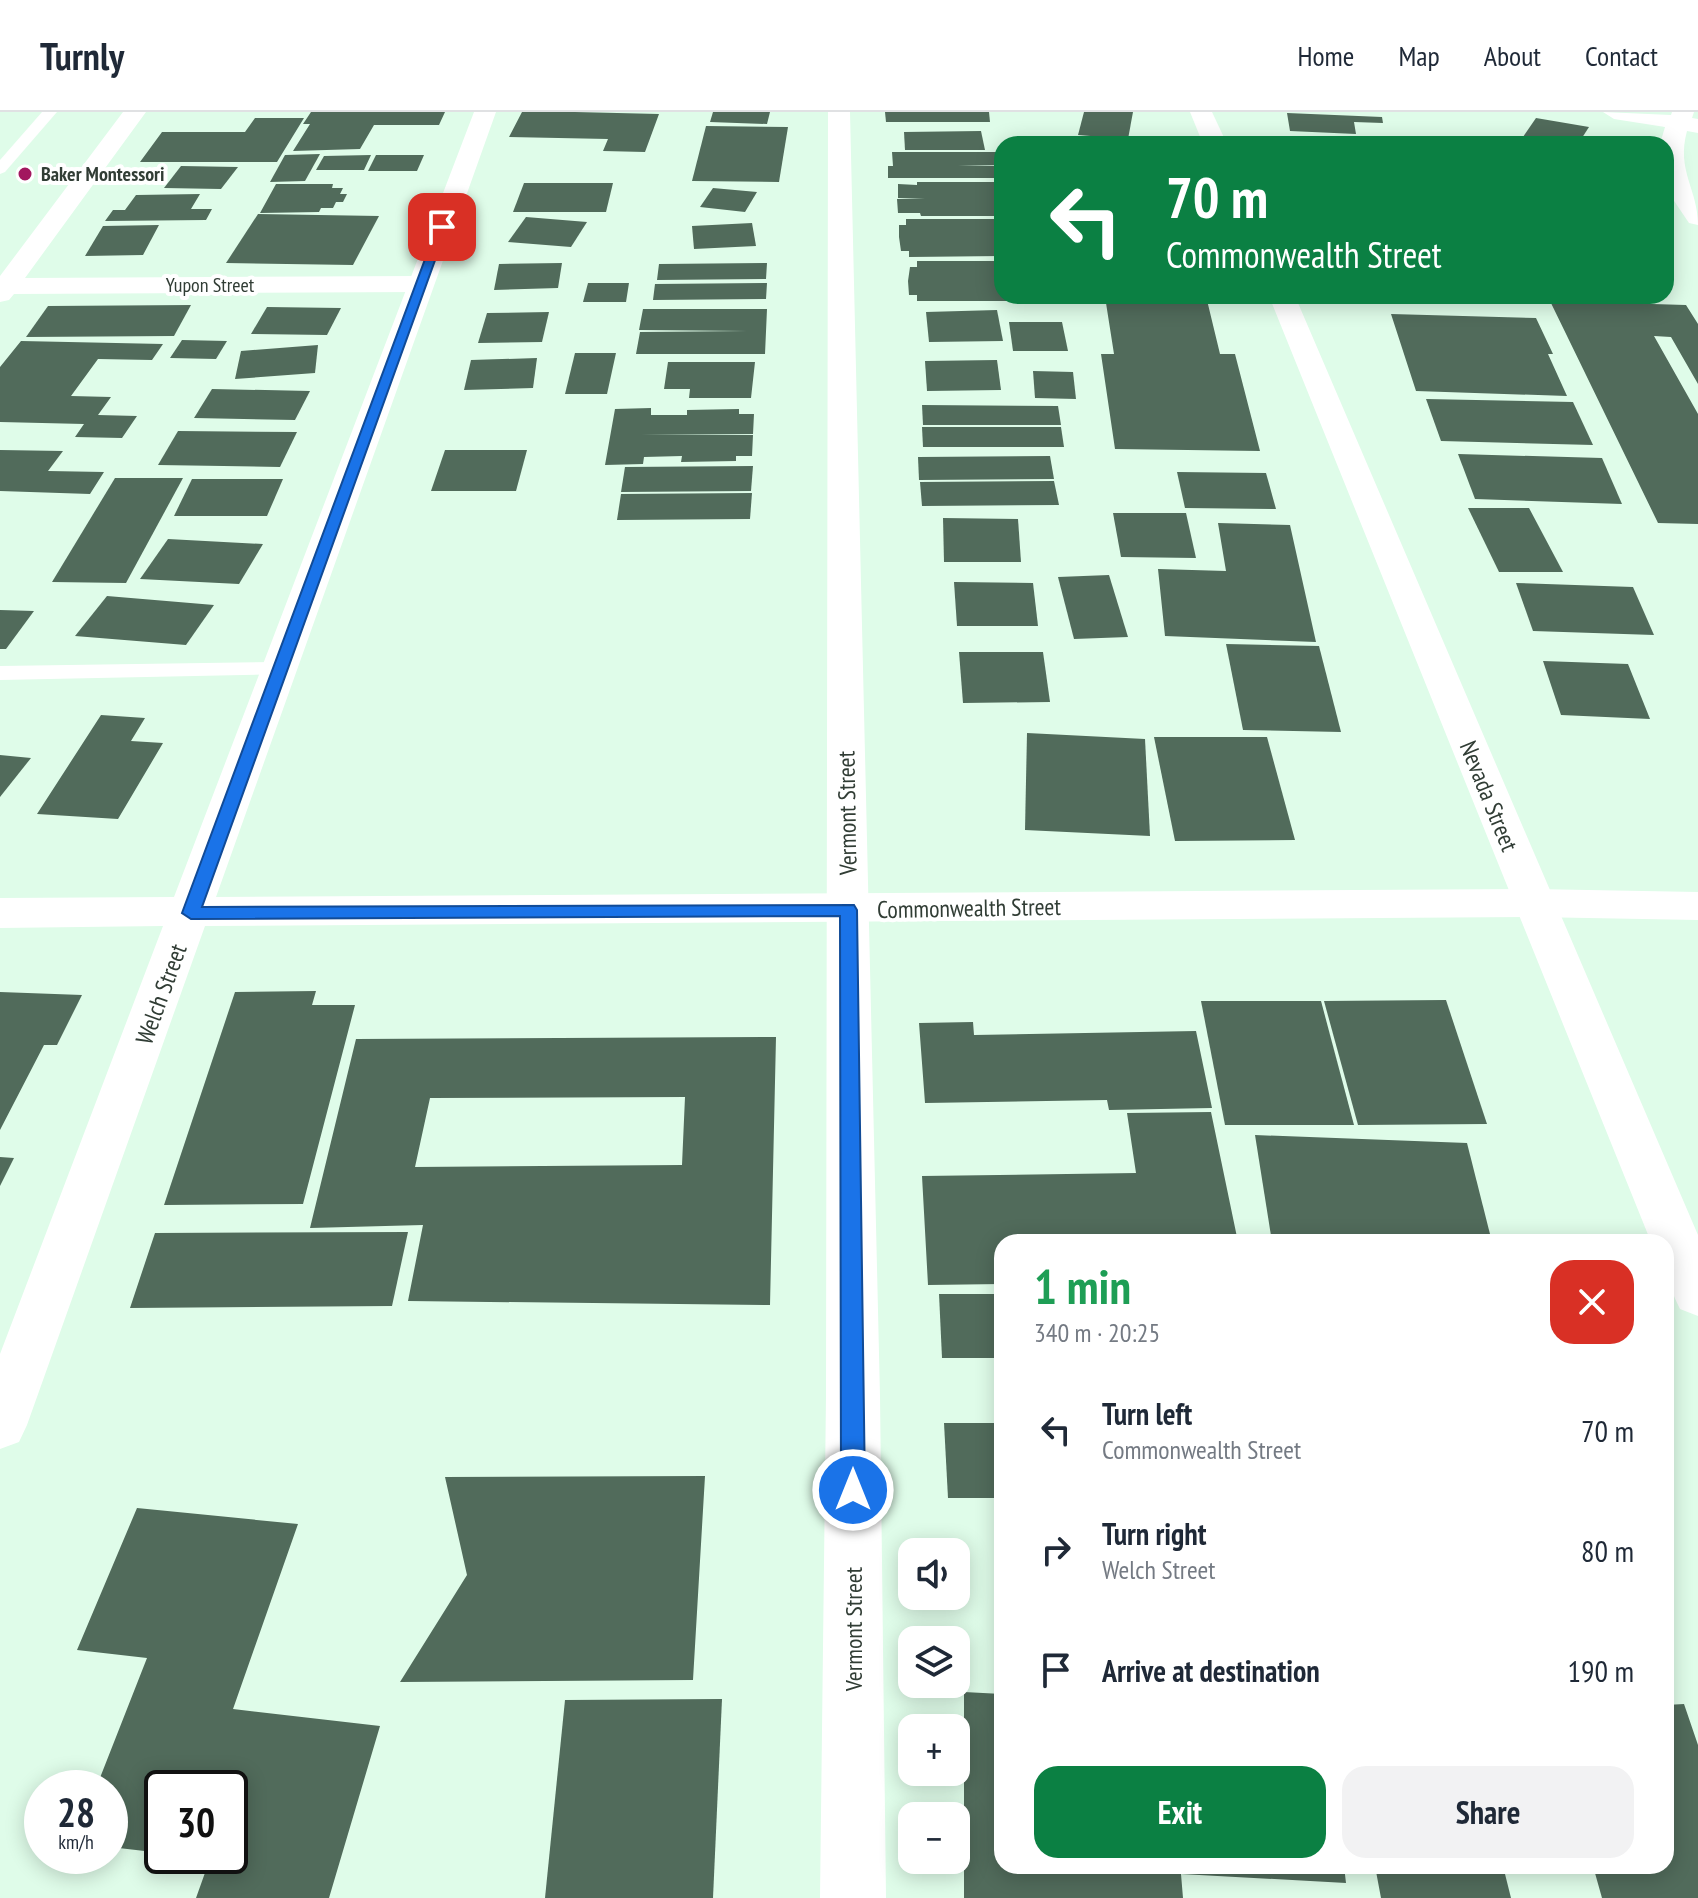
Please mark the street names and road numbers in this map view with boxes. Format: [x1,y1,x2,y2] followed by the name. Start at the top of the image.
[166,272,255,298] street label: Yupon Street
[1453,736,1525,856] street label: Nevada Street
[830,750,864,876] street label: Vermont Street
[877,891,1062,925] street label: Commonwealth Street
[129,939,194,1048] street label: Welch Street
[838,1566,869,1692] street label: Vermont Street

